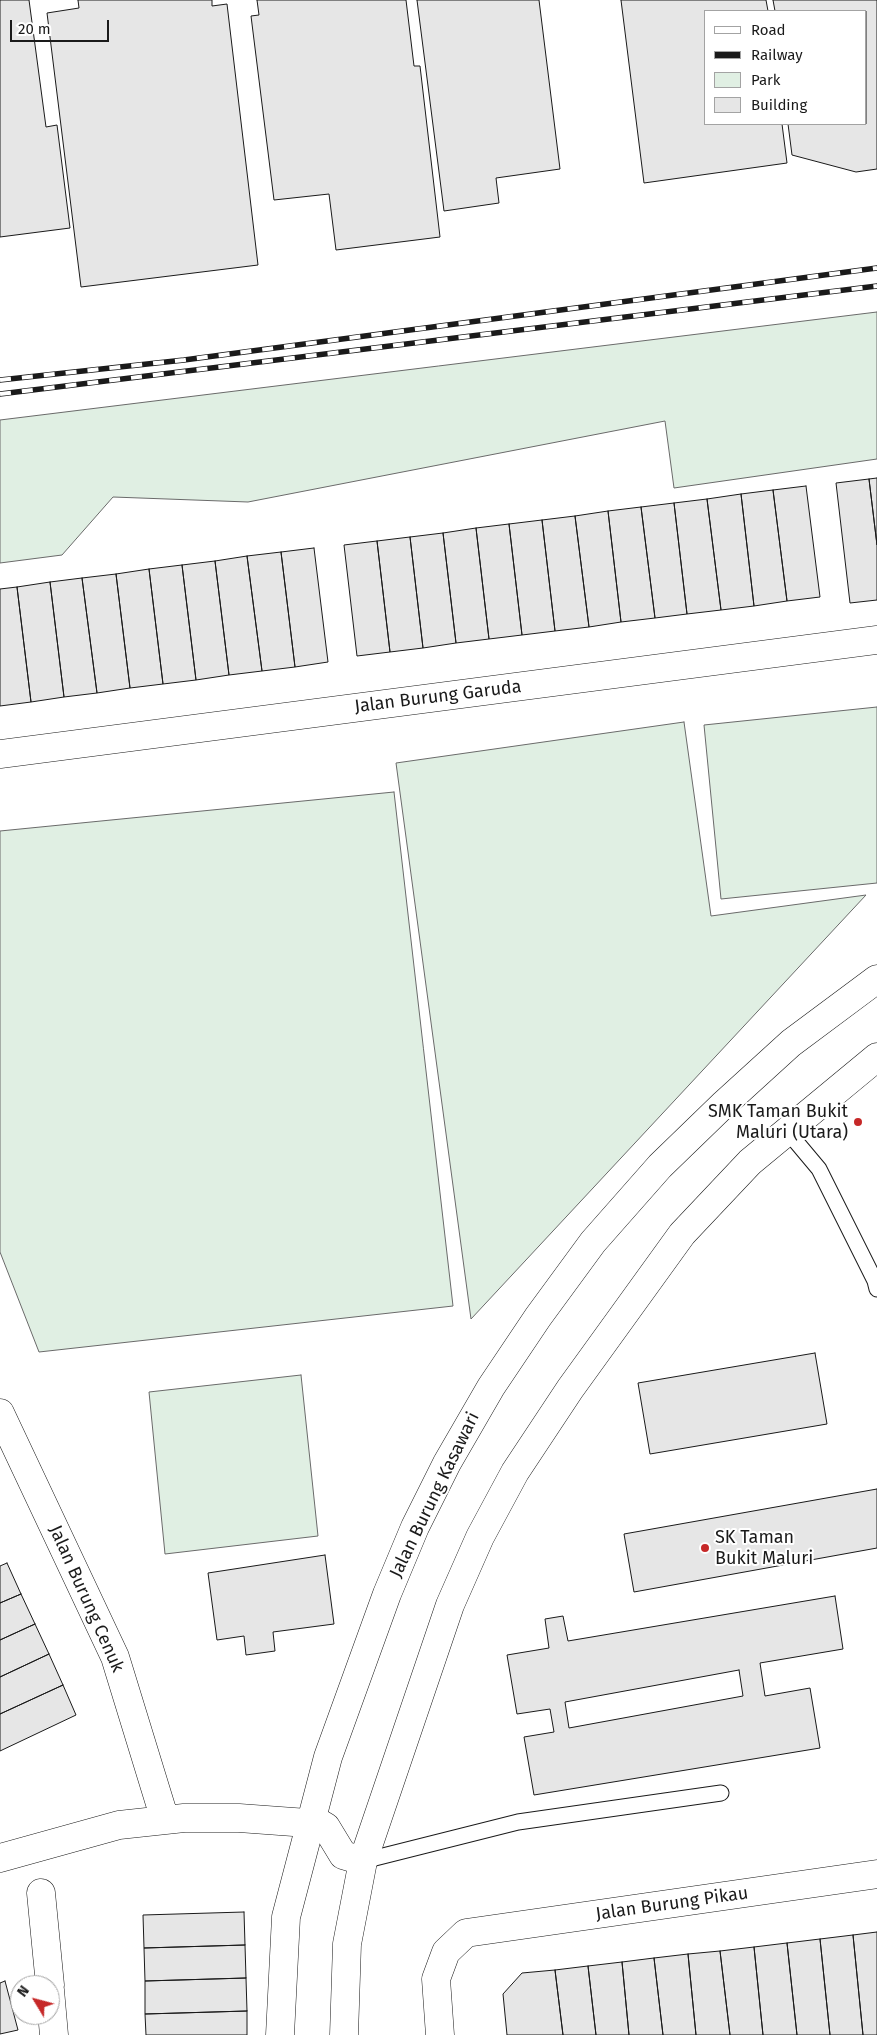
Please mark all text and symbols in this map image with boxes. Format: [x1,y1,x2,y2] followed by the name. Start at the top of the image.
[12,10,111,42] scale bar
[704,10,867,125] legend
[18,20,51,38] text: 20 m
[751,21,786,39] text: Road
[751,46,803,64] text: Railway
[751,71,781,89] text: Park
[751,96,807,114] text: Building
[353,676,523,718] street label: Jalan Burung Garuda
[708,1101,848,1144] place label: SMK Taman Bukit Maluri (Utara)
[852,1116,864,1128] marker: SMK Taman Bukit Maluri (Utara)
[386,1409,484,1581] street label: Jalan Burung Kasawari
[44,1522,128,1676] street label: Jalan Burung Cenuk
[715,1527,813,1570] place label: SK Taman Bukit Maluri
[699,1542,711,1554] marker: SK Taman Bukit Maluri
[594,1883,750,1925] street label: Jalan Burung Pikau
[10,1975,60,2025] north arrow
[14,1982,33,2000] text: N

